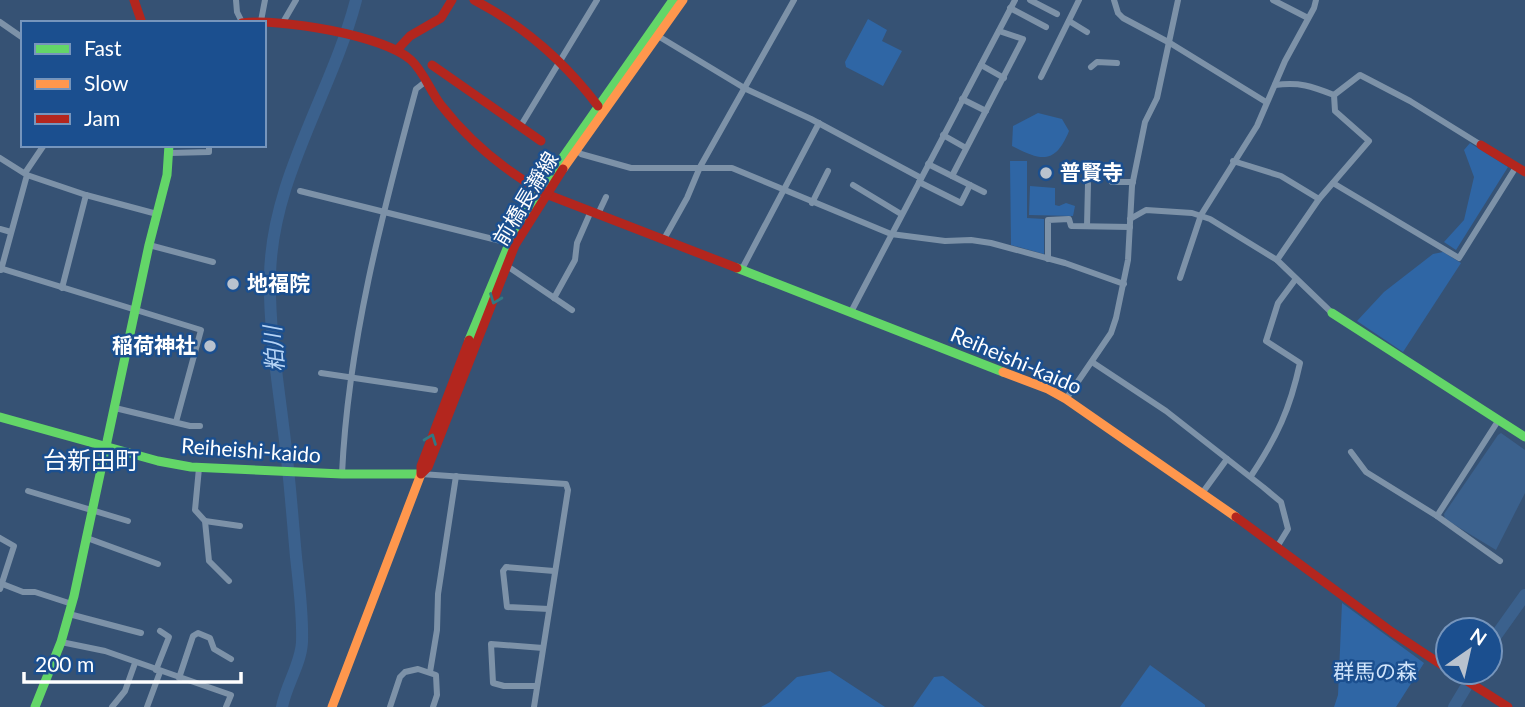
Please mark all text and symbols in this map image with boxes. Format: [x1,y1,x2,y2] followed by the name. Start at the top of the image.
[21,21,266,147] legend
[84,35,122,60] text: Fast
[84,70,129,95] text: Slow
[84,105,120,130] text: Jam
[487,147,562,250] street label: 前橋長瀞線
[1060,159,1123,184] place label: 普賢寺
[1038,165,1054,181] marker: 普賢寺
[247,270,310,295] place label: 地福院
[225,276,241,292] marker: 地福院
[489,293,503,305] one-way arrow
[947,321,1086,398] street label: Reiheishi-kaido
[257,322,289,373] water label: 粕川
[112,332,196,357] place label: 稲荷神社
[202,338,218,354] marker: 稲荷神社
[180,432,322,467] street label: Reiheishi-kaido
[423,433,437,445] one-way arrow
[43,445,139,474] district label: 台新田町
[1434,616,1504,686] north arrow
[1466,623,1491,650] text: N
[24,640,242,684] scale bar
[35,651,94,676] text: 200 m
[1333,658,1417,683] park label: 群馬の森

